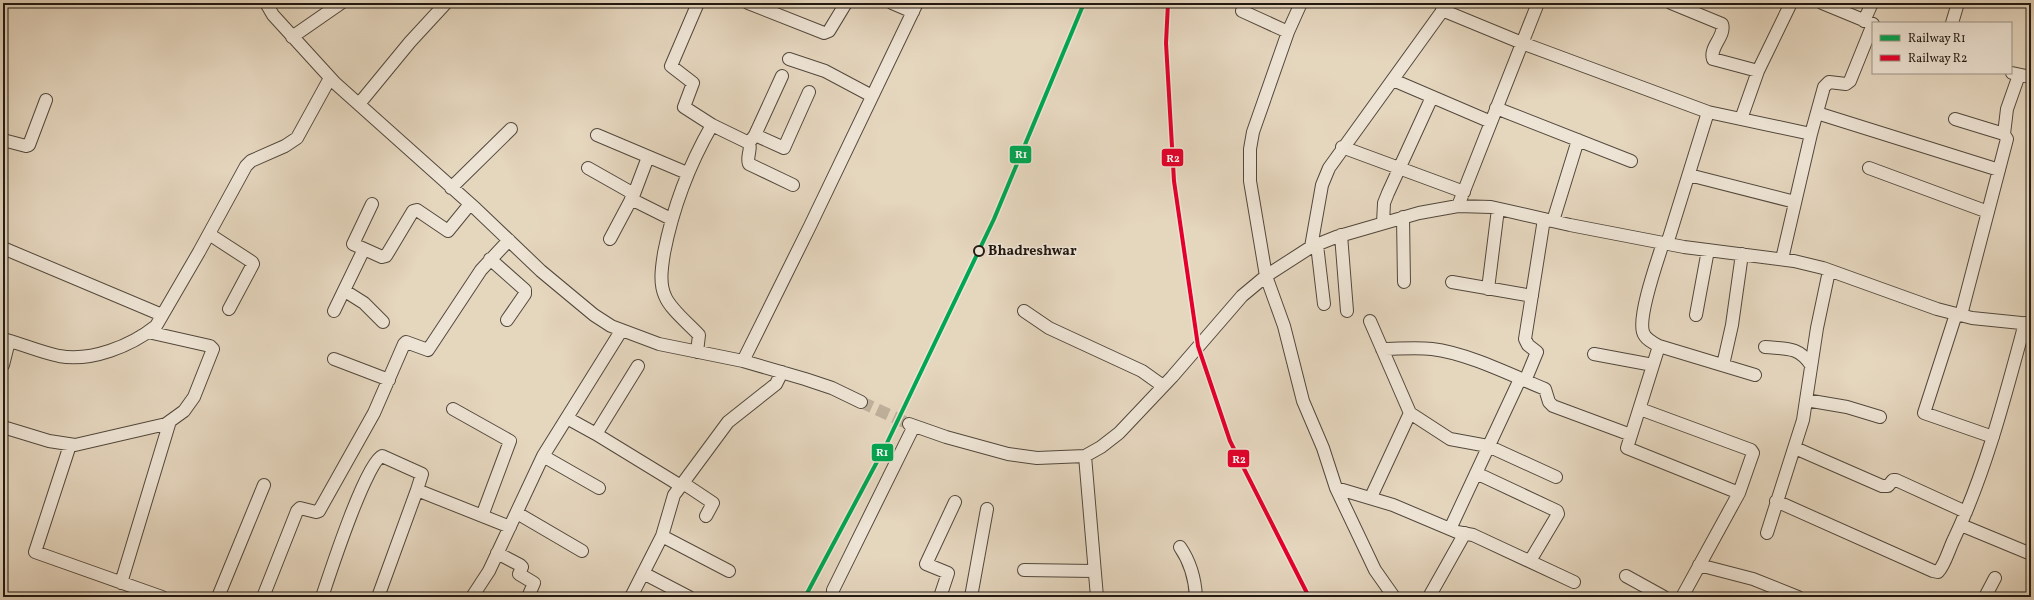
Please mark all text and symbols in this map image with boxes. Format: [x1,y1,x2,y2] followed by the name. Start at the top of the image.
[1872,22,2012,74] legend
[1908,31,1966,47] text: Railway R1
[1908,51,1967,67] text: Railway R2
[1009,145,1032,164] line badge: R1
[1015,148,1027,163] text: R1
[1161,148,1184,167] line badge: R2
[1166,152,1180,167] text: R2
[988,242,1077,261] place label: Bhadreshwar
[973,245,985,257] marker: Bhadreshwar
[871,443,894,462] line badge: R1
[876,446,888,461] text: R1
[1227,449,1250,468] line badge: R2
[1232,453,1246,468] text: R2

